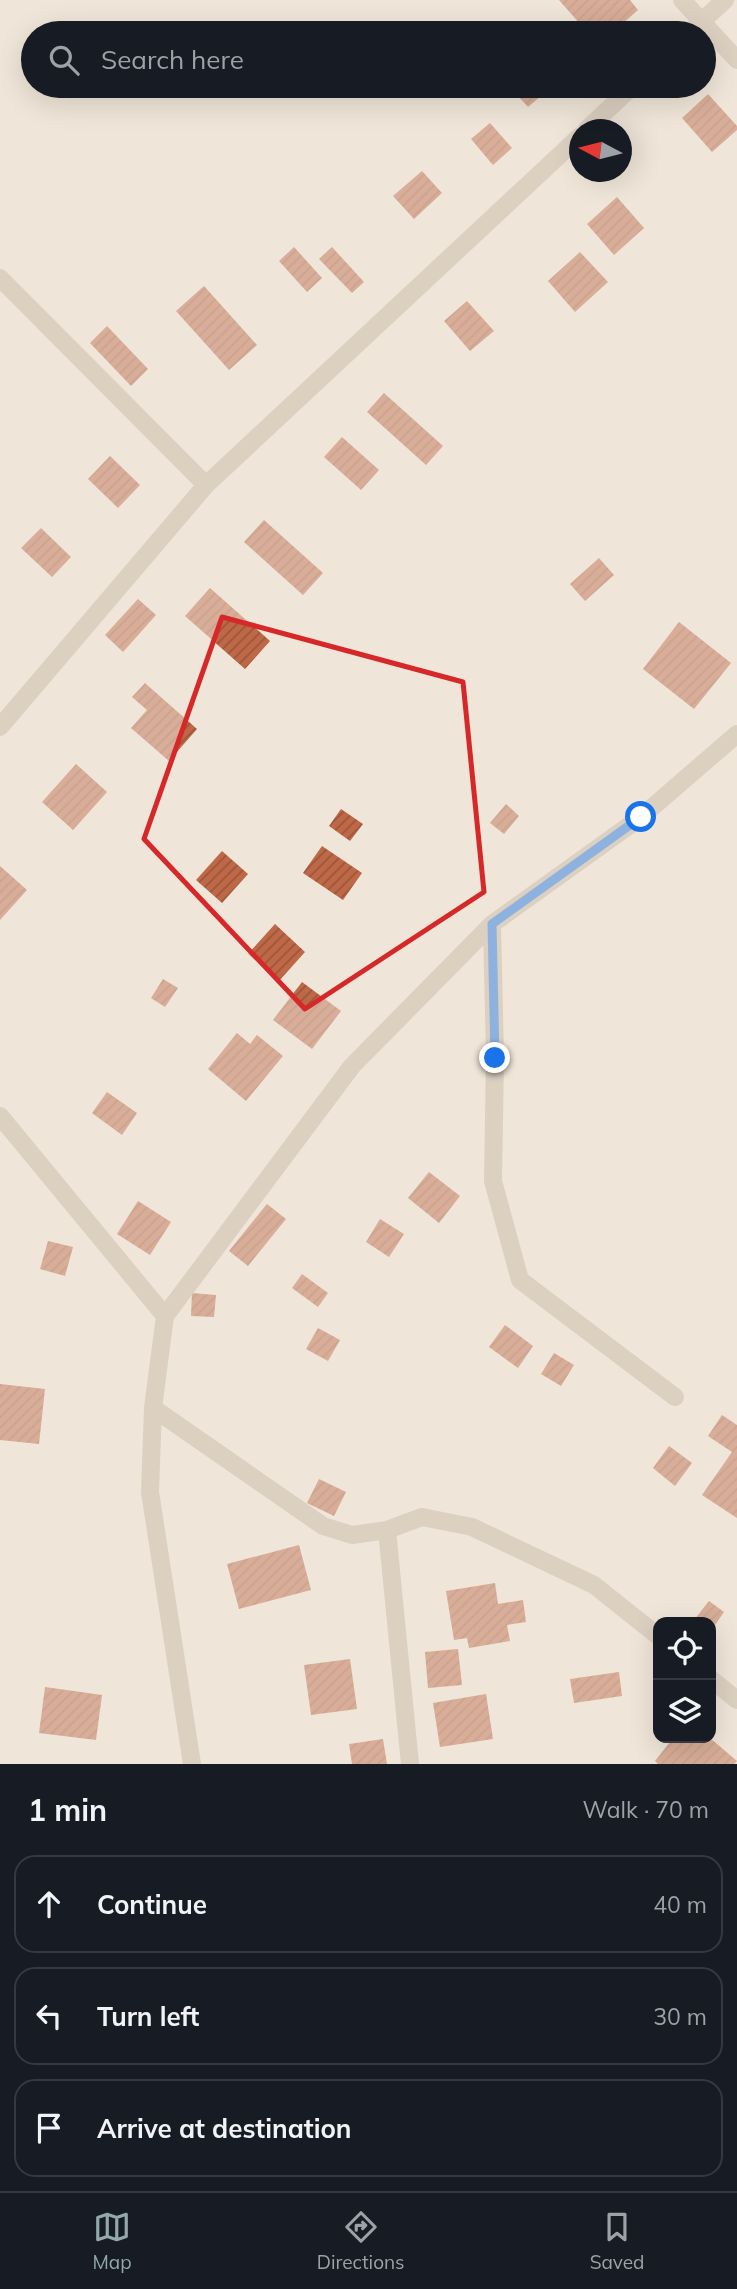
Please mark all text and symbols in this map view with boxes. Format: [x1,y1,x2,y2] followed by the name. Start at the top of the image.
[21,21,716,98] search box
[45,41,83,79] icon: search
[101,43,244,76] text: Search here
[569,119,632,182] north arrow
[625,801,656,832] route start
[479,1042,510,1073] route end
[653,1617,716,1743] map controls
[653,1617,716,1680] button: locate
[653,1680,716,1743] button: layers
[28,1791,107,1829] text: 1 min
[583,1795,709,1824] text: Walk · 70 m
[30,1885,68,1923] icon: ahead
[97,1888,207,1921] text: Continue
[653,1890,707,1919] text: 40 m
[30,1997,68,2035] icon: left
[97,2000,199,2033] text: Turn left
[653,2002,707,2031] text: 30 m
[30,2109,68,2147] icon: arrive
[97,2112,352,2145] text: Arrive at destination
[93,2208,132,2274] tab: Map
[317,2208,405,2274] tab: Directions
[590,2208,644,2274] tab: Saved

